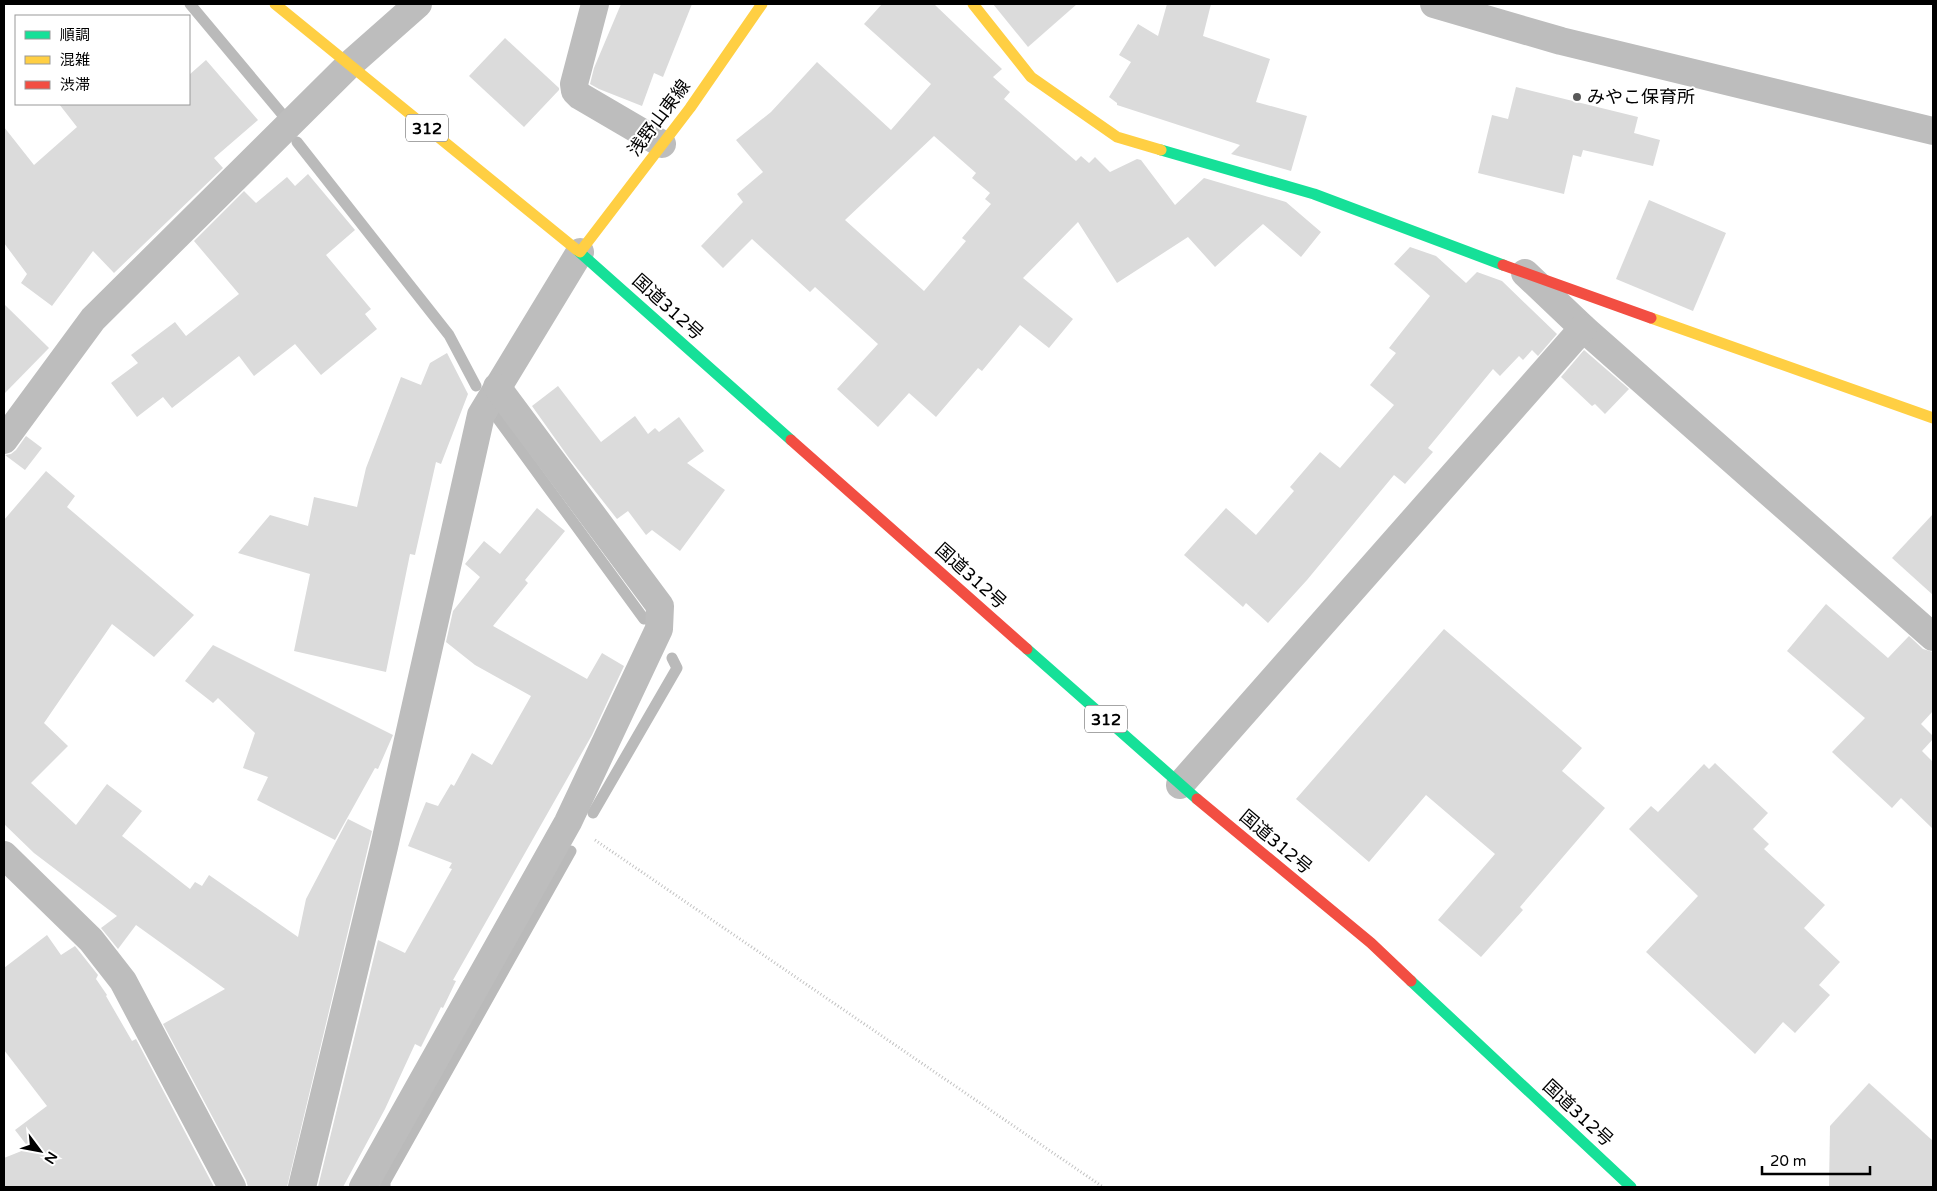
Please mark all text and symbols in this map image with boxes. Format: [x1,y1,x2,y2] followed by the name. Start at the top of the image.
[15,15,190,105] legend
[60,26,90,44] text: 順調
[60,51,90,69] text: 混雑
[623,75,695,161] street label: 浅野山東線
[60,76,90,94] text: 渋滞
[1587,86,1695,108] place label: みやこ保育所
[1571,91,1583,103] marker: みやこ保育所
[406,115,448,142] road number: 312
[628,269,708,345] street label: 国道312号
[931,538,1011,614] street label: 国道312号
[1085,706,1127,732] road number: 312
[1235,805,1317,879] street label: 国道312号
[1538,1075,1618,1151] street label: 国道312号
[15,1126,65,1176] north arrow
[1762,1144,1870,1176] scale bar
[40,1148,61,1167] text: N
[1770,1152,1807,1170] text: 20 m

